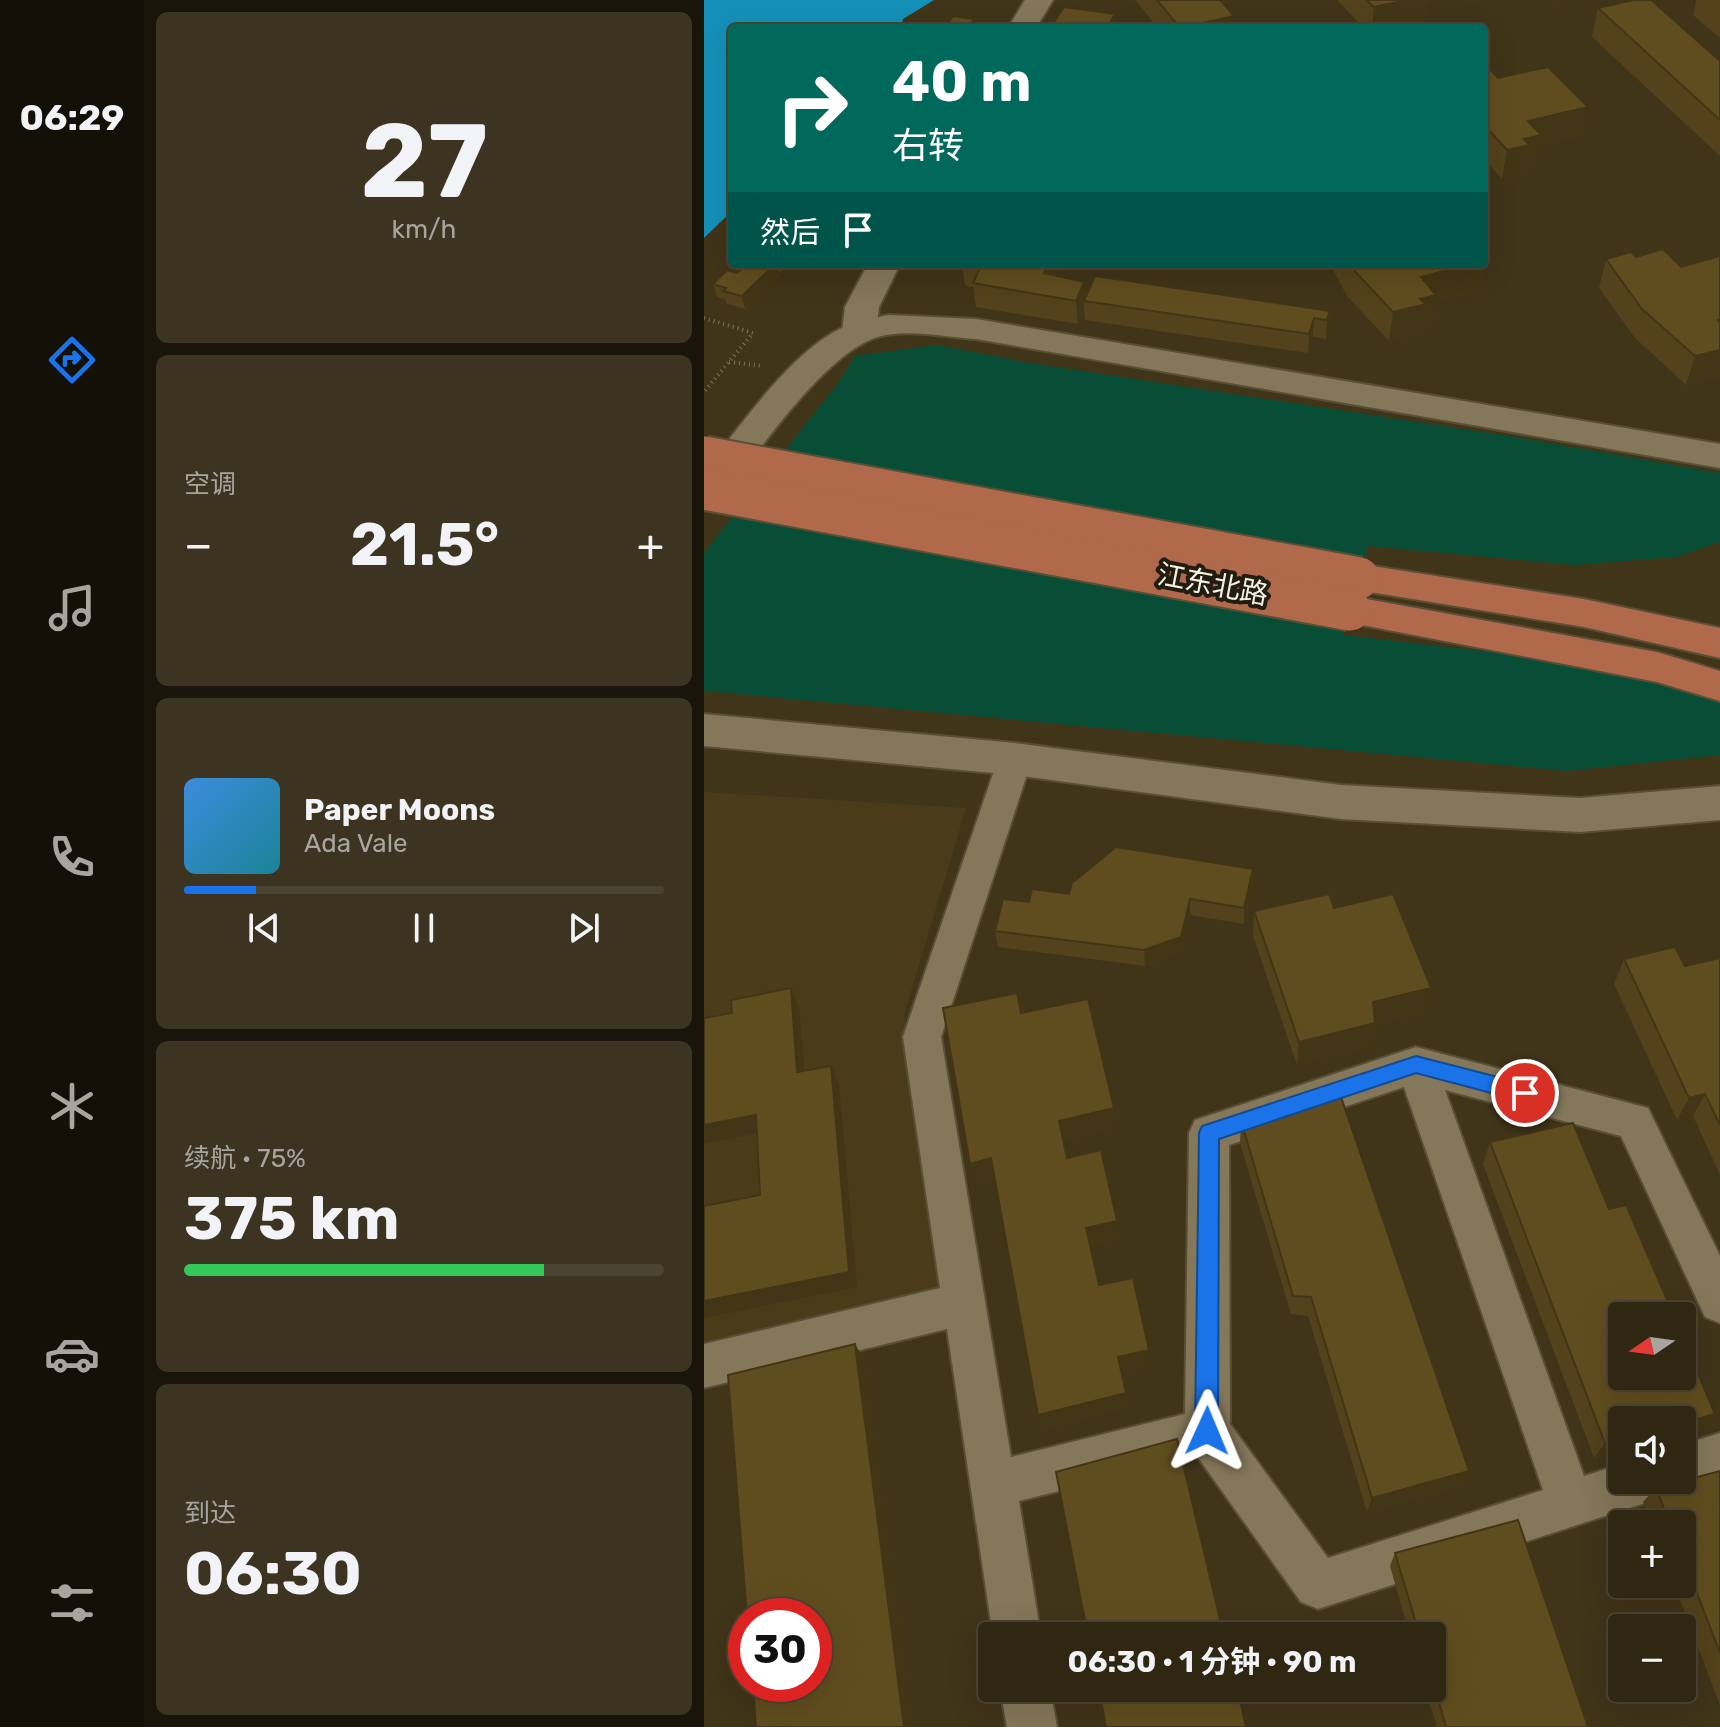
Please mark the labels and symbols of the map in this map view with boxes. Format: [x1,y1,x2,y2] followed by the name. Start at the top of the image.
[1155,558,1271,611] street label: 江东北路
[1491,1059,1559,1127] pin
[1608,1302,1696,1390] north arrow
[1165,1389,1249,1473] position arrow
[728,1598,832,1702] speed limit sign: 30

